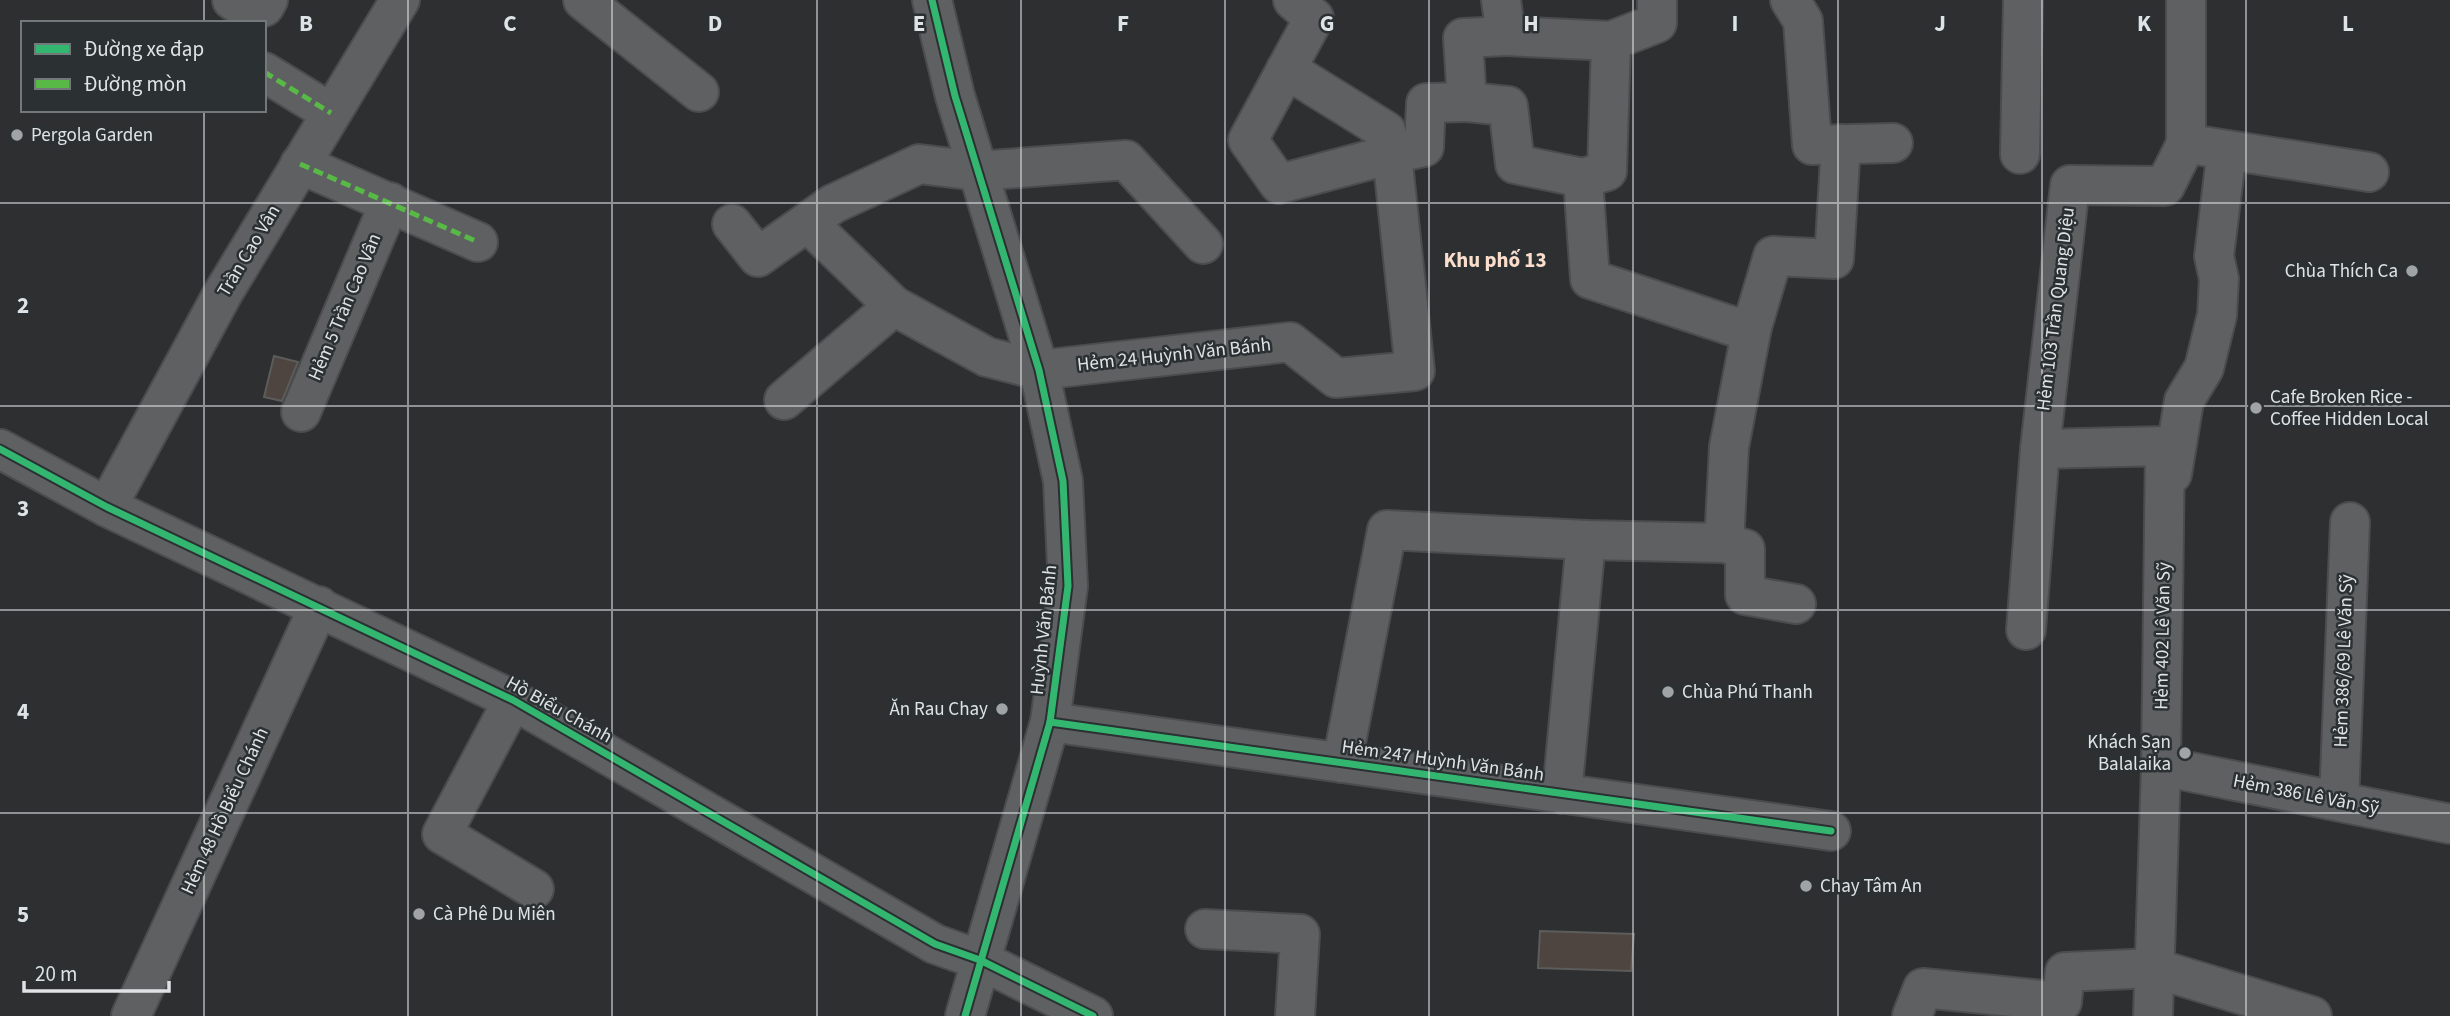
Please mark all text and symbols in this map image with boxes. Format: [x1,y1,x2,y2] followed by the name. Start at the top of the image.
[299,7,313,40] text: B
[503,7,517,40] text: C
[708,7,722,40] text: D
[913,7,925,40] text: E
[1117,7,1129,40] text: F
[1320,7,1334,40] text: G
[1523,7,1539,40] text: H
[1732,7,1738,40] text: I
[1934,7,1946,40] text: J
[2137,7,2152,40] text: K
[2342,7,2354,40] text: L
[21,21,266,112] legend
[84,34,204,64] text: Đường xe đạp
[84,69,187,99] text: Đường mòn
[31,122,153,149] place label: Pergola Garden
[9,127,25,143] marker: Pergola Garden
[211,200,287,302] street label: Trần Cao Vân
[2030,206,2082,412] street label: Hẻm 103 Trần Quang Diệu
[302,229,388,385] street label: Hẻm 5 Trần Cao Vân
[1443,245,1547,275] district label: Khu phố 13
[2285,258,2398,285] place label: Chùa Thích Ca
[2404,263,2420,279] marker: Chùa Thích Ca
[17,289,29,322] text: 2
[1076,331,1272,379] street label: Hẻm 24 Huỳnh Văn Bánh
[2270,384,2429,433] place label: Cafe Broken Rice - Coffee Hidden Local
[2248,400,2264,416] marker: Cafe Broken Rice - Coffee Hidden Local
[17,492,29,525] text: 3
[2148,562,2178,710] street label: Hẻm 402 Lê Văn Sỹ
[1024,564,1064,696] street label: Huỳnh Văn Bánh
[2327,574,2361,748] street label: Hẻm 386/69 Lê Văn Sỹ
[501,670,617,750] street label: Hồ Biểu Chánh
[1682,679,1813,706] place label: Chùa Phú Thanh
[1660,684,1676,700] marker: Chùa Phú Thanh
[17,695,29,728] text: 4
[889,696,988,723] place label: Ăn Rau Chay
[994,701,1010,717] marker: Ăn Rau Chay
[174,723,276,899] street label: Hẻm 48 Hồ Biểu Chánh
[2087,729,2171,778] place label: Khách Sạn Balalaika
[1340,733,1546,789] street label: Hẻm 247 Huỳnh Văn Bánh
[2177,745,2193,761] marker: Khách Sạn Balalaika
[2231,768,2381,822] street label: Hẻm 386 Lê Văn Sỹ
[1820,873,1922,900] place label: Chay Tâm An
[1798,878,1814,894] marker: Chay Tâm An
[17,898,29,931] text: 5
[433,901,556,928] place label: Cà Phê Du Miên
[411,906,427,922] marker: Cà Phê Du Miên
[24,950,170,994] scale bar
[35,959,77,989] text: 20 m

